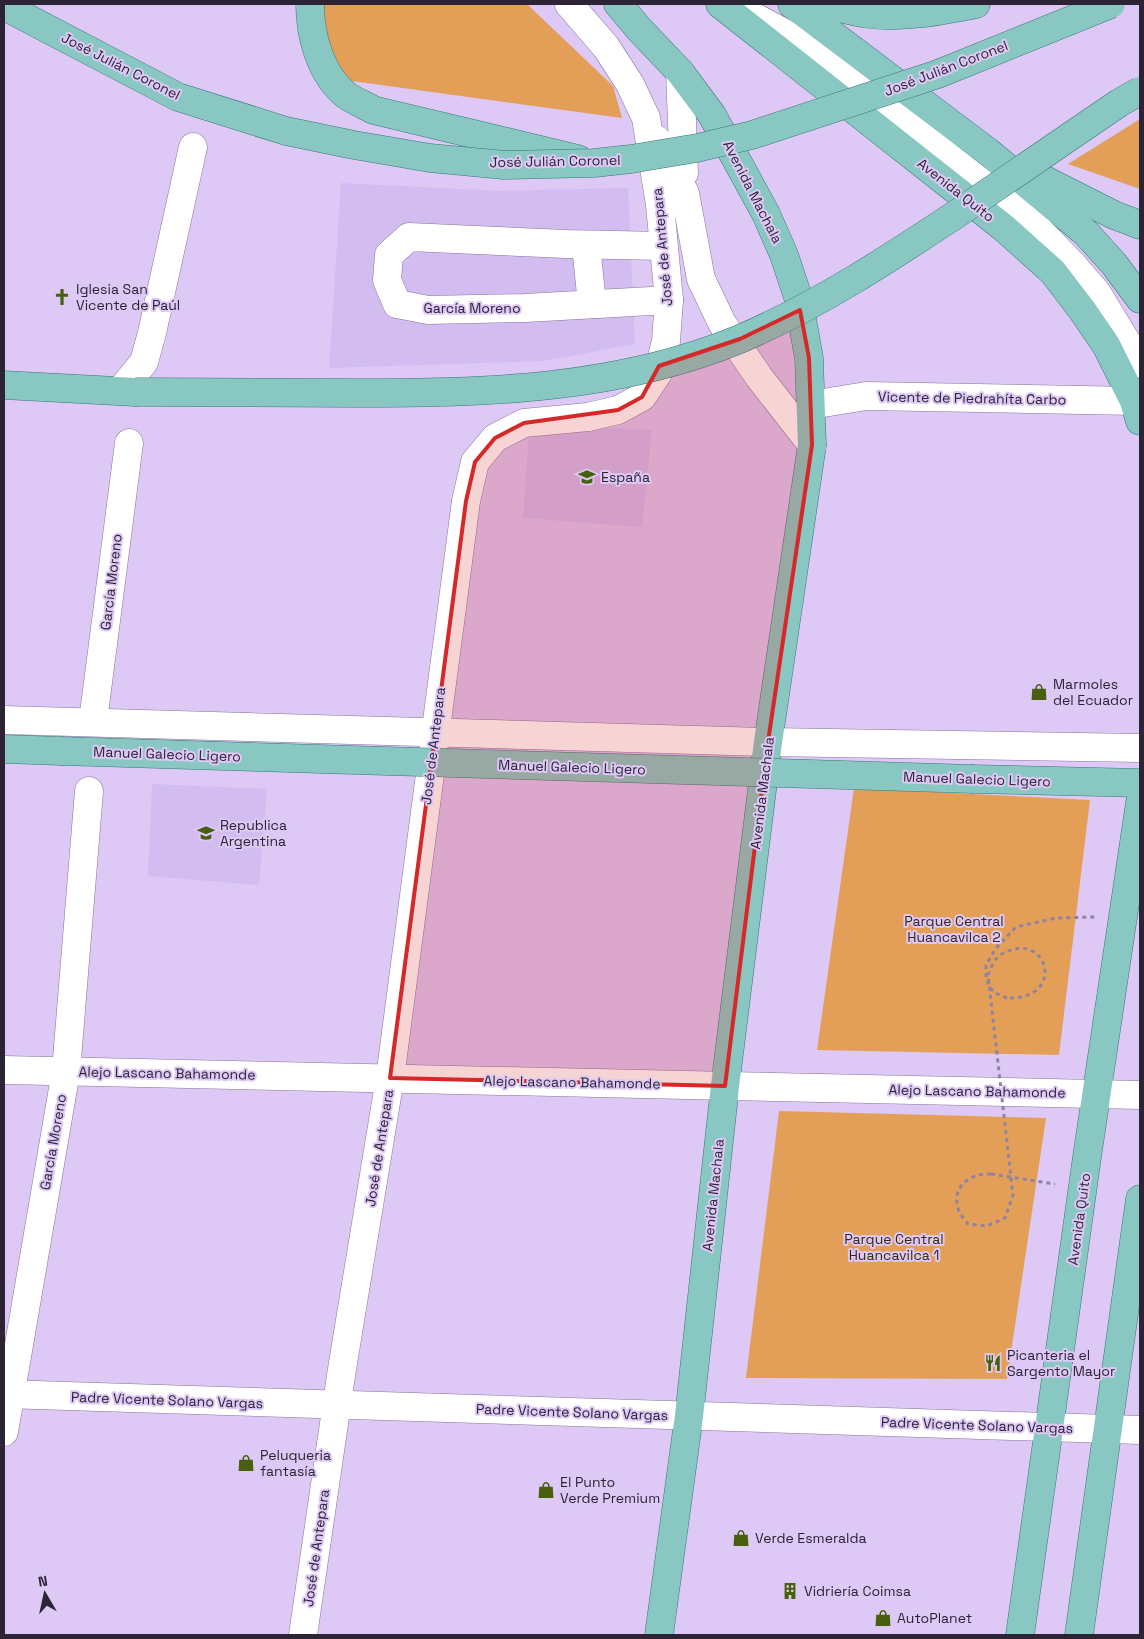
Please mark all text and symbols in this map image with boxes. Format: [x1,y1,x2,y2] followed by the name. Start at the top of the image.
[59,28,183,104] street label: José Julián Coronel
[882,36,1010,100] street label: José Julián Coronel
[719,137,787,247] street label: Avenida Machala
[489,151,621,171] street label: José Julián Coronel
[914,154,998,226] street label: Avenida Quito
[648,187,676,307] street label: José de Antepara
[76,280,180,314] place label: Iglesia San Vicente de Paúl
[52,287,72,307] church icon: Iglesia San Vicente de Paúl
[423,299,521,317] street label: García Moreno
[878,387,1066,409] street label: Vicente de Piedrahíta Carbo
[577,467,597,487] school or university icon: España
[601,468,650,486] place label: España
[96,533,126,631] street label: García Moreno
[1053,675,1133,709] place label: Marmoles del Ecuador
[1029,682,1049,702] shop icon: Marmoles del Ecuador
[417,686,449,806] street label: José de Antepara
[746,736,778,850] street label: Avenida Machala
[93,742,241,766] street label: Manuel Galecio Ligero
[498,755,646,779] street label: Manuel Galecio Ligero
[903,767,1051,791] street label: Manuel Galecio Ligero
[220,816,287,850] place label: Republica Argentina
[196,823,216,843] school or university icon: Republica Argentina
[904,912,1004,946] park label: Parque Central Huancavilca 2
[78,1062,256,1084] street label: Alejo Lascano Bahamonde
[483,1071,661,1093] street label: Alejo Lascano Bahamonde
[888,1080,1066,1102] street label: Alejo Lascano Bahamonde
[361,1088,397,1208] street label: José de Antepara
[36,1093,70,1191] street label: García Moreno
[698,1138,728,1252] street label: Avenida Machala
[1064,1172,1094,1266] street label: Avenida Quito
[844,1230,944,1264] park label: Parque Central Huancavilca 1
[1007,1346,1115,1380] place label: Picanteria el Sargento Mayor
[983,1353,1003,1373] restaurant icon: Picanteria el Sargento Mayor
[71,1388,263,1412] street label: Padre Vicente Solano Vargas
[476,1400,668,1424] street label: Padre Vicente Solano Vargas
[881,1413,1073,1437] street label: Padre Vicente Solano Vargas
[260,1446,331,1480] place label: Peluqueria fantasía
[236,1453,256,1473] shop icon: Peluqueria fantasía
[560,1473,660,1507] place label: El Punto Verde Premium
[536,1480,556,1500] shop icon: El Punto Verde Premium
[299,1488,333,1608] street label: José de Antepara
[731,1528,751,1548] shop icon: Verde Esmeralda
[755,1529,867,1547] place label: Verde Esmeralda
[20,1569,70,1619] north arrow
[37,1572,49,1591] text: N
[780,1581,800,1601] building icon: Vidriería Coimsa
[804,1582,911,1600] place label: Vidriería Coimsa
[873,1608,893,1628] shop icon: AutoPlanet
[897,1609,972,1627] place label: AutoPlanet

